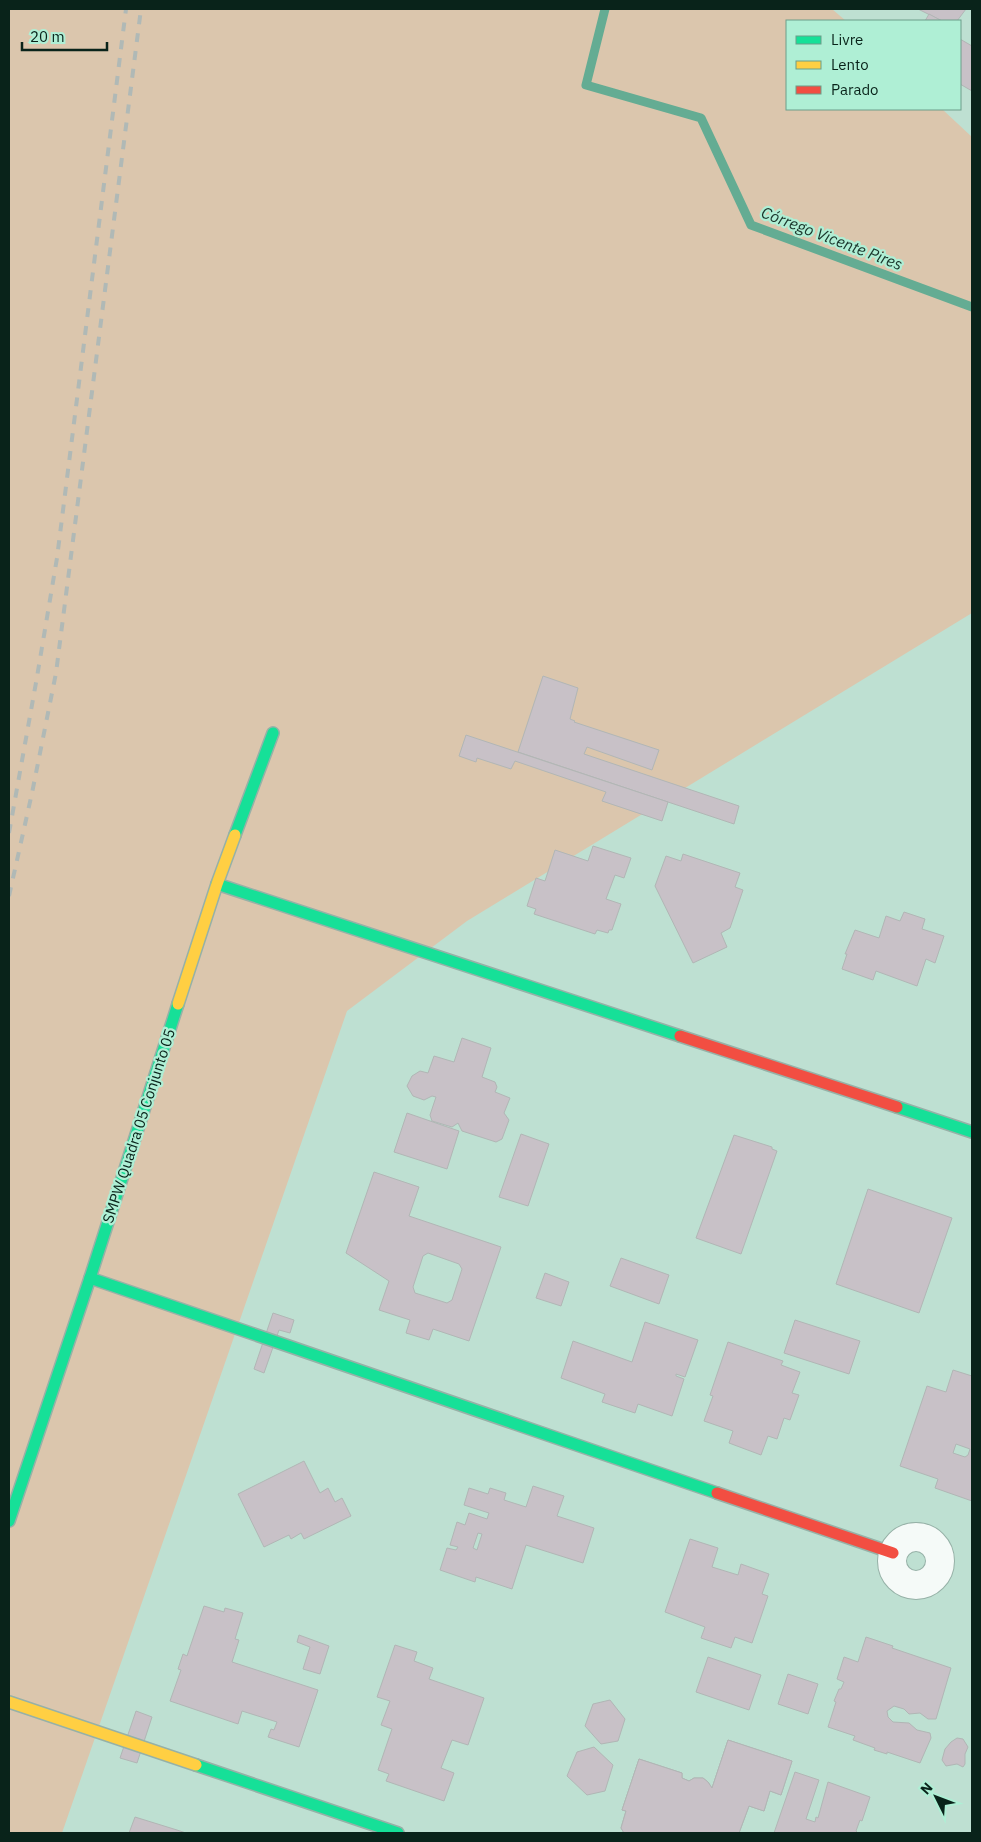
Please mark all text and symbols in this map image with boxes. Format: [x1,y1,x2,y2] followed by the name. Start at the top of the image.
[22,20,108,52] scale bar
[786,20,961,110] legend
[30,27,65,46] text: 20 m
[831,30,863,49] text: Livre
[831,55,869,74] text: Lento
[831,80,879,99] text: Parado
[759,202,905,274] water label: Córrego Vicente Pires
[98,1026,179,1226] street label: SMPW Quadra 05 Conjunto 05
[911,1772,961,1822] north arrow
[916,1779,936,1798] text: N

